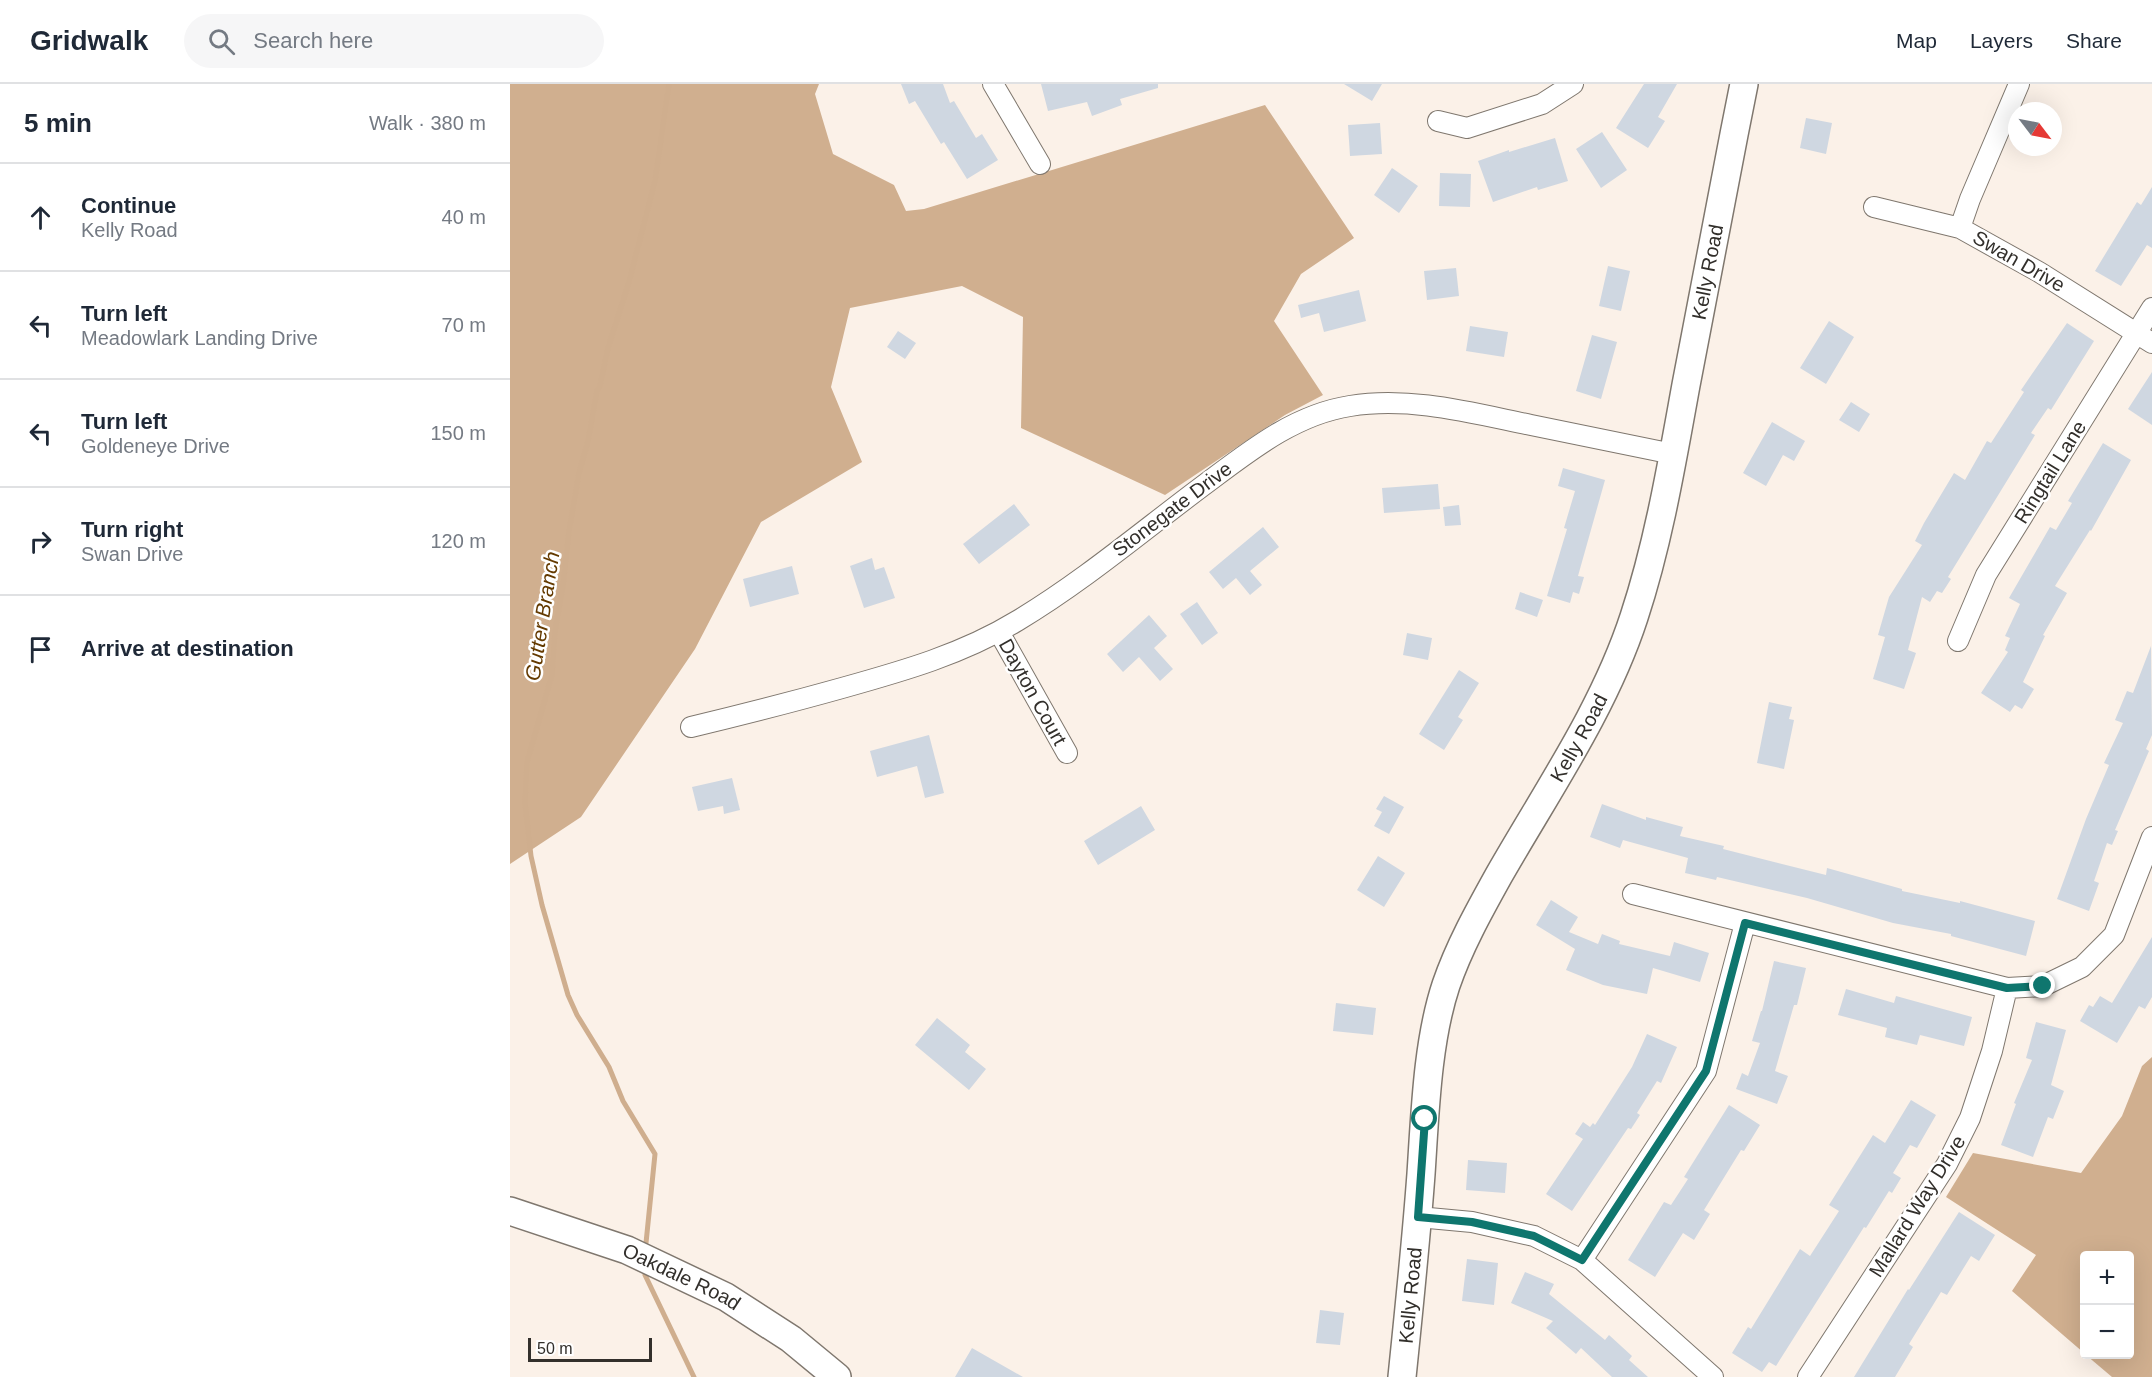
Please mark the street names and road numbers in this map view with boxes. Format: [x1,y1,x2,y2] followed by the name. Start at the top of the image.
[1688,222,1727,322] street label: Kelly Road
[1969,226,2069,296] street label: Swan Drive
[2010,417,2090,527] street label: Ringtail Lane
[1108,457,1236,561] street label: Stonegate Drive
[995,635,1071,749] street label: Dayton Court
[1546,690,1612,786] street label: Kelly Road
[1865,1131,1969,1281] street label: Mallard Way Drive
[619,1239,745,1314] street label: Oakdale Road
[1395,1246,1426,1345] street label: Kelly Road

